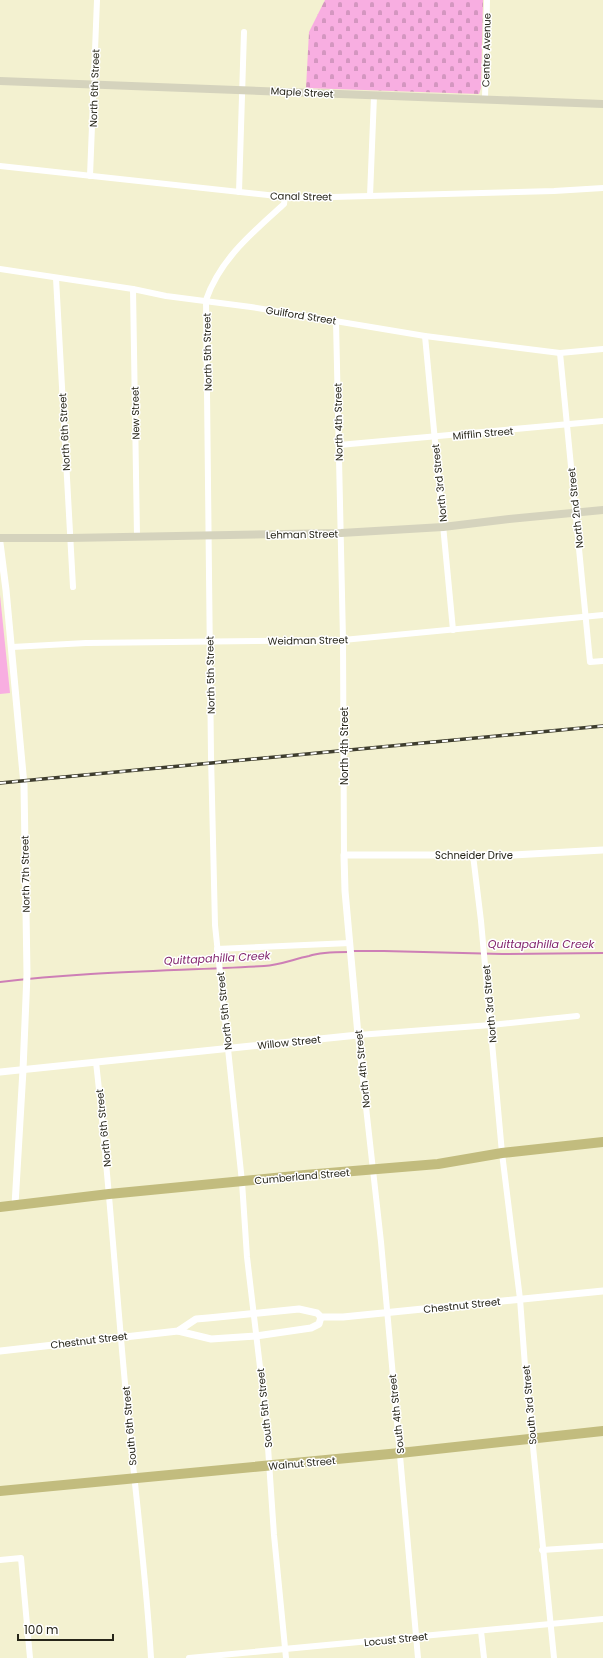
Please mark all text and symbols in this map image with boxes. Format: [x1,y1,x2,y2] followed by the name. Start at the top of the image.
[478,13,495,87] street label: Centre Avenue
[86,48,103,127] street label: North 6th Street
[270,83,334,102] street label: Maple Street
[270,188,332,205] street label: Canal Street
[265,303,338,329] street label: Guilford Street
[199,312,216,391] street label: North 5th Street
[330,382,347,461] street label: North 4th Street
[128,386,143,440] street label: New Street
[55,392,74,471] street label: North 6th Street
[452,423,514,444] street label: Mifflin Street
[428,443,451,523] street label: North 3rd Street
[564,467,587,549] street label: North 2nd Street
[266,526,339,543] street label: Lehman Street
[268,632,349,649] street label: Weidman Street
[202,635,219,714] street label: North 5th Street
[337,707,352,785] street label: North 4th Street
[17,835,34,913] street label: North 7th Street
[435,848,513,863] street label: Schneider Drive
[488,936,596,952] water label: Quittapahilla Creek
[163,947,272,969] water label: Quittapahilla Creek
[479,964,500,1044] street label: North 3rd Street
[213,971,236,1051] street label: North 5th Street
[351,1029,374,1109] street label: North 4th Street
[257,1032,322,1053] street label: Willow Street
[92,1088,115,1168] street label: North 6th Street
[254,1165,351,1188] street label: Cumberland Street
[423,1294,502,1317] street label: Chestnut Street
[50,1328,129,1353] street label: Chestnut Street
[519,1364,540,1445] street label: South 3rd Street
[253,1367,276,1448] street label: South 5th Street
[385,1373,408,1454] street label: South 4th Street
[119,1385,140,1466] street label: South 6th Street
[268,1453,337,1474] street label: Walnut Street
[18,1616,113,1642] scale bar
[24,1621,58,1638] text: 100 m
[363,1629,429,1650] street label: Locust Street

